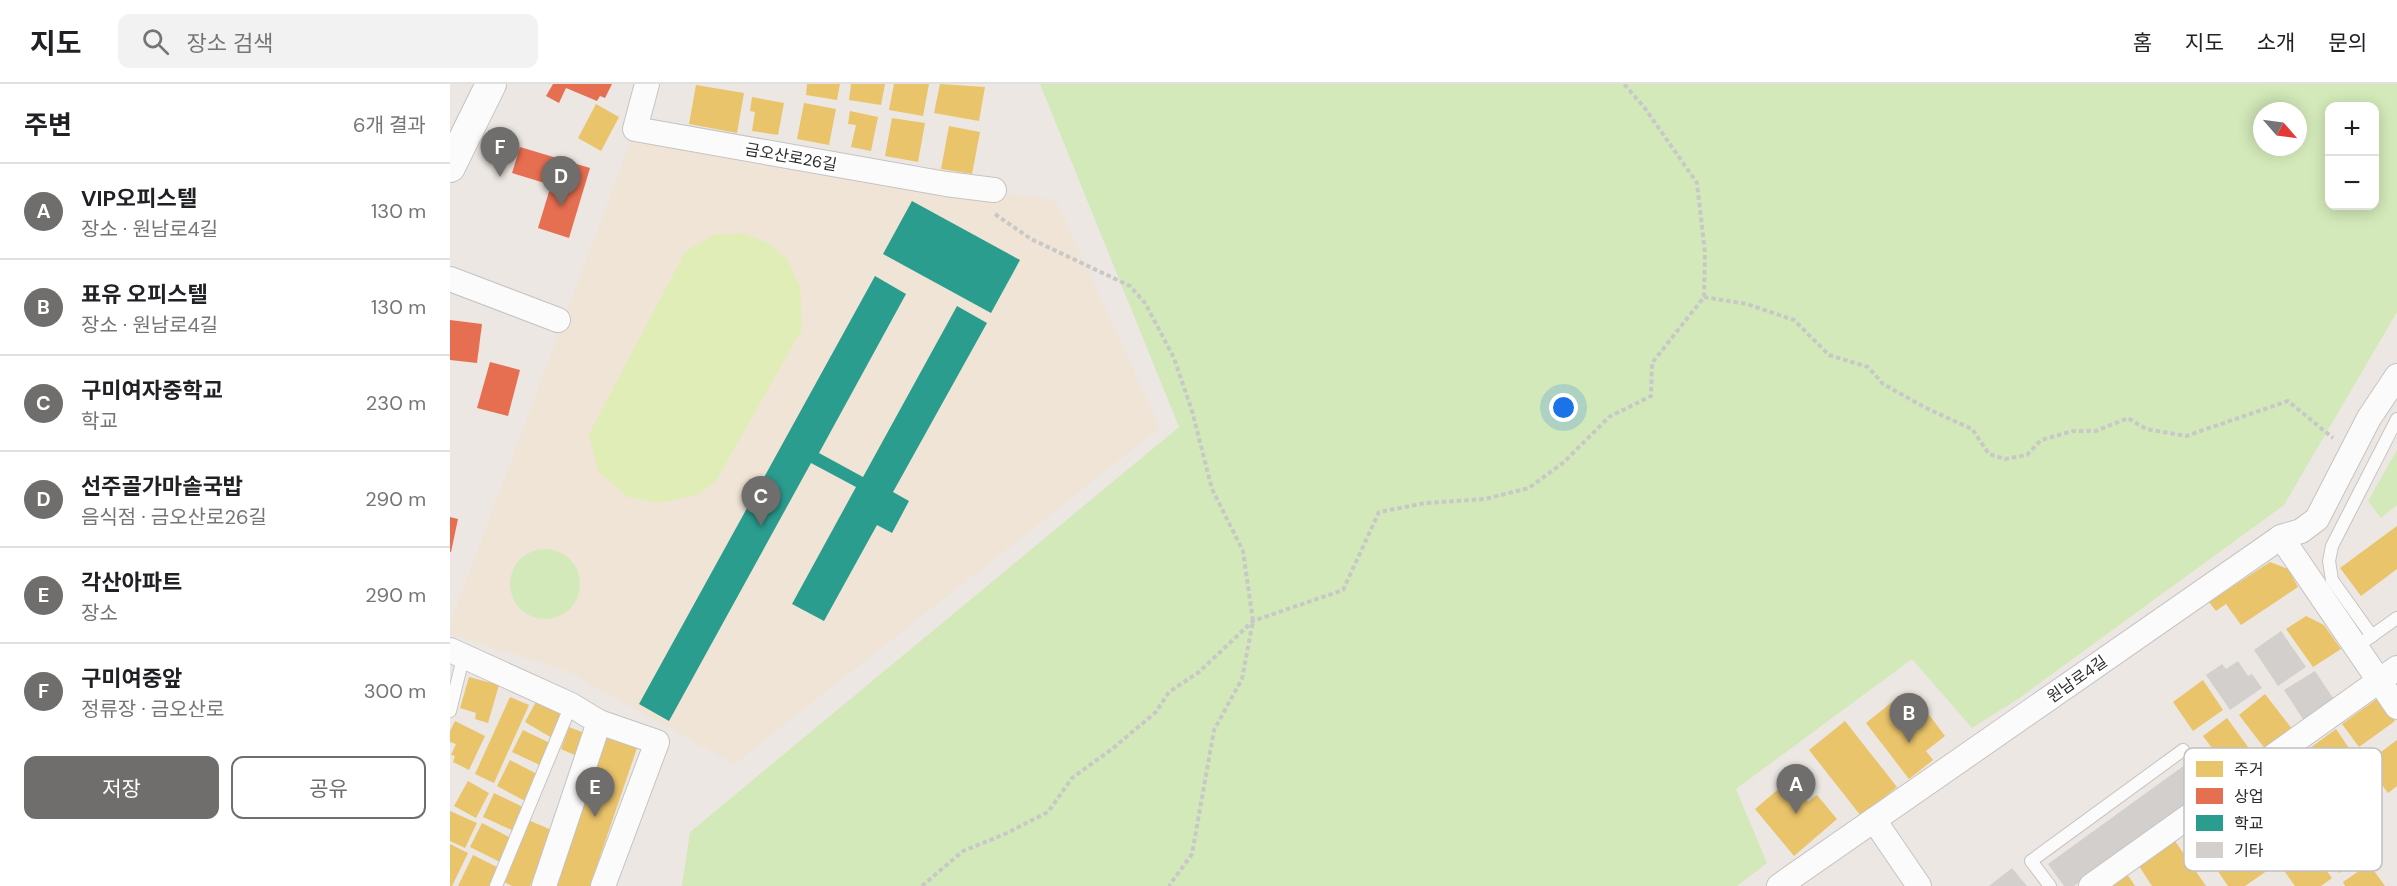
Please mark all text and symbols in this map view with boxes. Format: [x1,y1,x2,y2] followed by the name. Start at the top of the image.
[118,14,538,68] search box
[30,25,82,62] text: 지도
[139,25,172,58] icon: search
[187,29,273,58] text: 장소 검색
[2133,29,2152,57] text: 홈
[2185,29,2224,57] text: 지도
[2257,29,2295,57] text: 소개
[2328,29,2367,57] text: 문의
[2253,102,2307,156] north arrow
[2325,102,2379,210] map controls
[2325,102,2379,156] button: +
[24,108,72,142] text: 주변
[353,112,426,138] text: 6개 결과
[481,128,520,177] pin: F
[743,139,839,175] street label: 금오산로26길
[542,156,580,206] pin: D
[2325,156,2379,210] button: −
[81,184,197,213] text: VIP오피스텔
[36,198,51,224] text: A
[371,198,426,224] text: 130 m
[81,216,218,242] text: 장소 · 원남로4길
[81,280,208,309] text: 표유 오피스텔
[37,294,50,320] text: B
[371,294,426,320] text: 130 m
[81,312,218,338] text: 장소 · 원남로4길
[81,376,223,405] text: 구미여자중학교
[36,390,51,416] text: C
[366,390,426,416] text: 230 m
[1549,393,1578,422] your location
[81,408,118,434] text: 학교
[81,472,243,501] text: 선주골가마솥국밥
[742,476,780,526] pin: C
[36,486,51,512] text: D
[365,486,426,512] text: 290 m
[81,504,267,530] text: 음식점 · 금오산로26길
[81,568,182,597] text: 각산아파트
[38,582,49,608] text: E
[365,582,426,608] text: 290 m
[81,600,118,626] text: 장소
[2043,651,2111,707] street label: 원남로4길
[81,664,182,693] text: 구미여중앞
[38,678,49,704] text: F
[364,678,426,704] text: 300 m
[1890,694,1928,743] pin: B
[81,696,224,722] text: 정류장 · 금오산로
[2184,748,2382,871] legend
[24,756,219,819] button: 저장
[231,756,426,819] button: 공유
[2234,759,2263,780] text: 주거
[1776,764,1816,814] pin: A
[576,768,614,817] pin: E
[2234,786,2263,807] text: 상업
[2234,813,2263,834] text: 학교
[2234,840,2264,861] text: 기타

